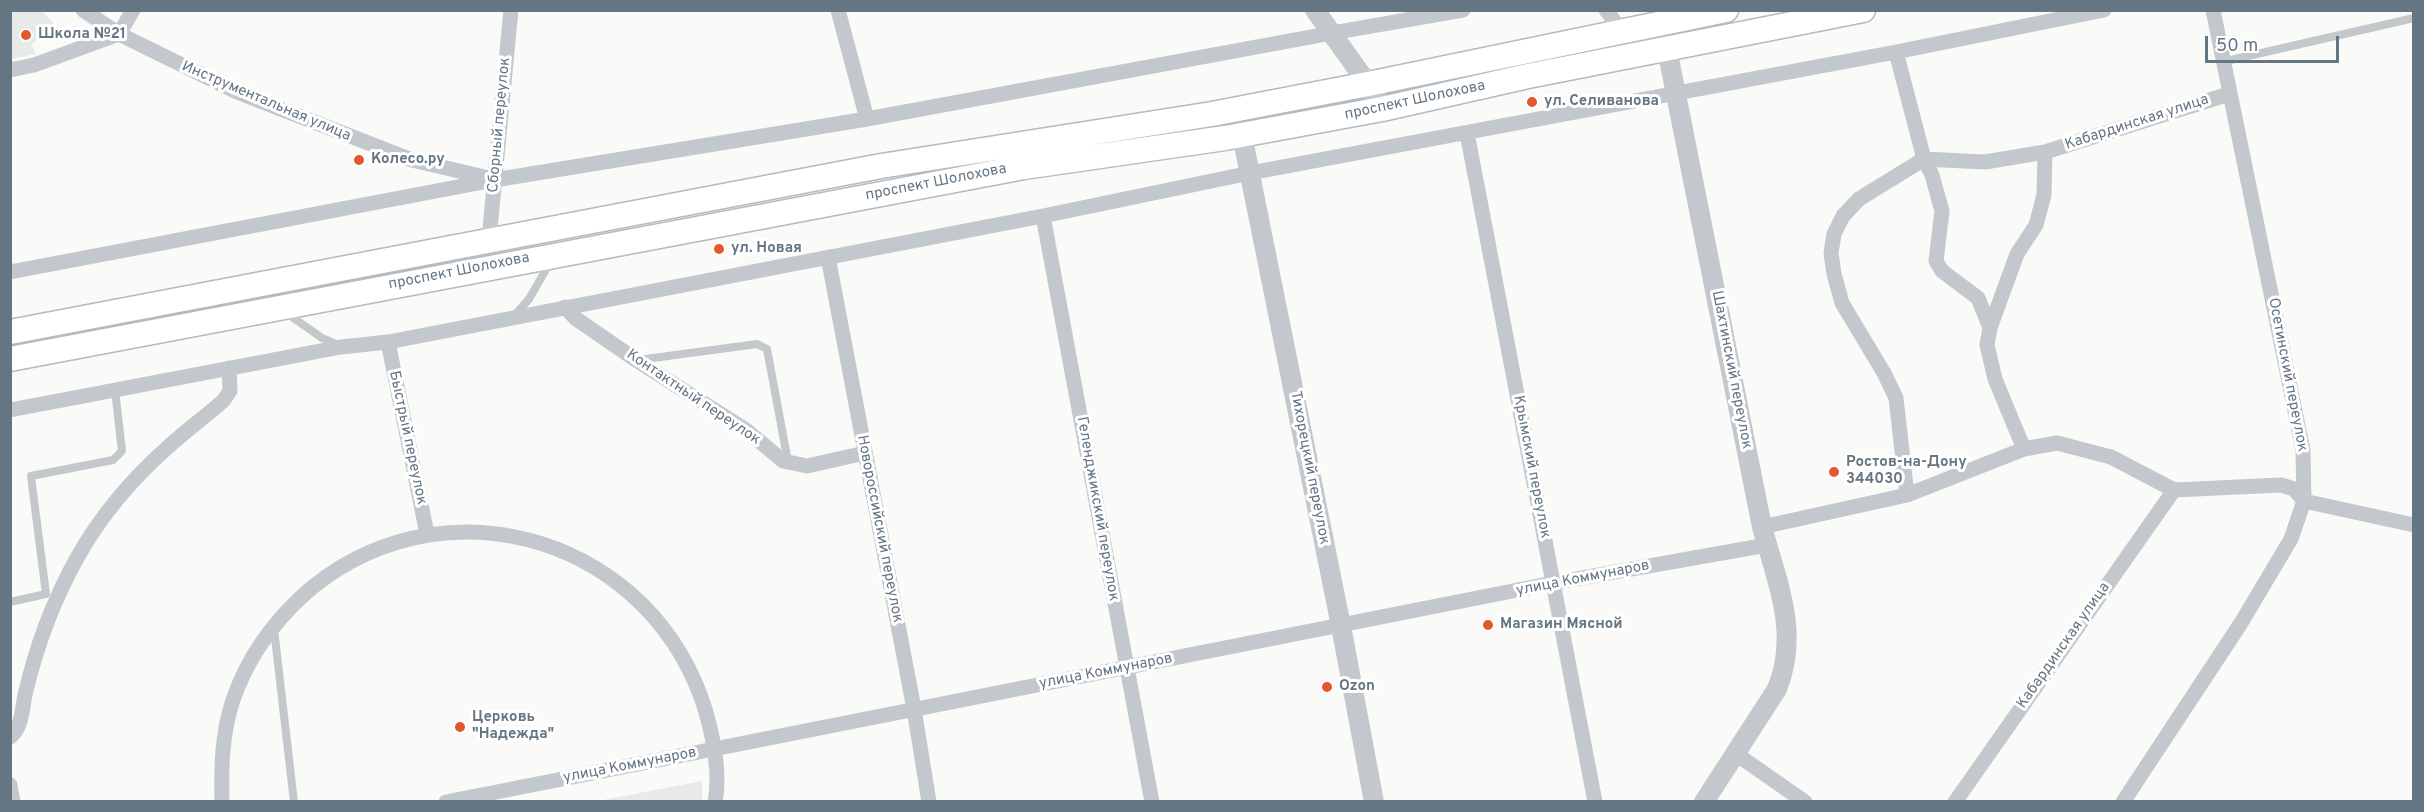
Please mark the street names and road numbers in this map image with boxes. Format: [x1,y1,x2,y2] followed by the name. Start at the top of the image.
[485,57,515,193] street label: Сборный переулок
[179,58,353,146] street label: Инструментальная улица
[1343,77,1487,125] street label: проспект Шолохова
[2063,91,2211,155] street label: Кабардинская улица
[864,160,1008,206] street label: проспект Шолохова
[387,249,531,295] street label: проспект Шолохова
[1707,289,1755,451] street label: Шахтинский переулок
[2263,297,2311,453] street label: Осетинский переулок
[623,346,763,450] street label: Контактный переулок
[384,369,430,507] street label: Быстрый переулок
[1285,390,1333,546] street label: Тихорецкий переулок
[1508,394,1554,540] street label: Крымский переулок
[1072,415,1122,603] street label: Геленджикский переулок
[852,434,906,624] street label: Новороссийский переулок
[1515,557,1651,601] street label: улица Коммунаров
[2014,579,2114,713] street label: Кабардинская улица
[1038,650,1174,694] street label: улица Коммунаров
[562,744,698,788] street label: улица Коммунаров

